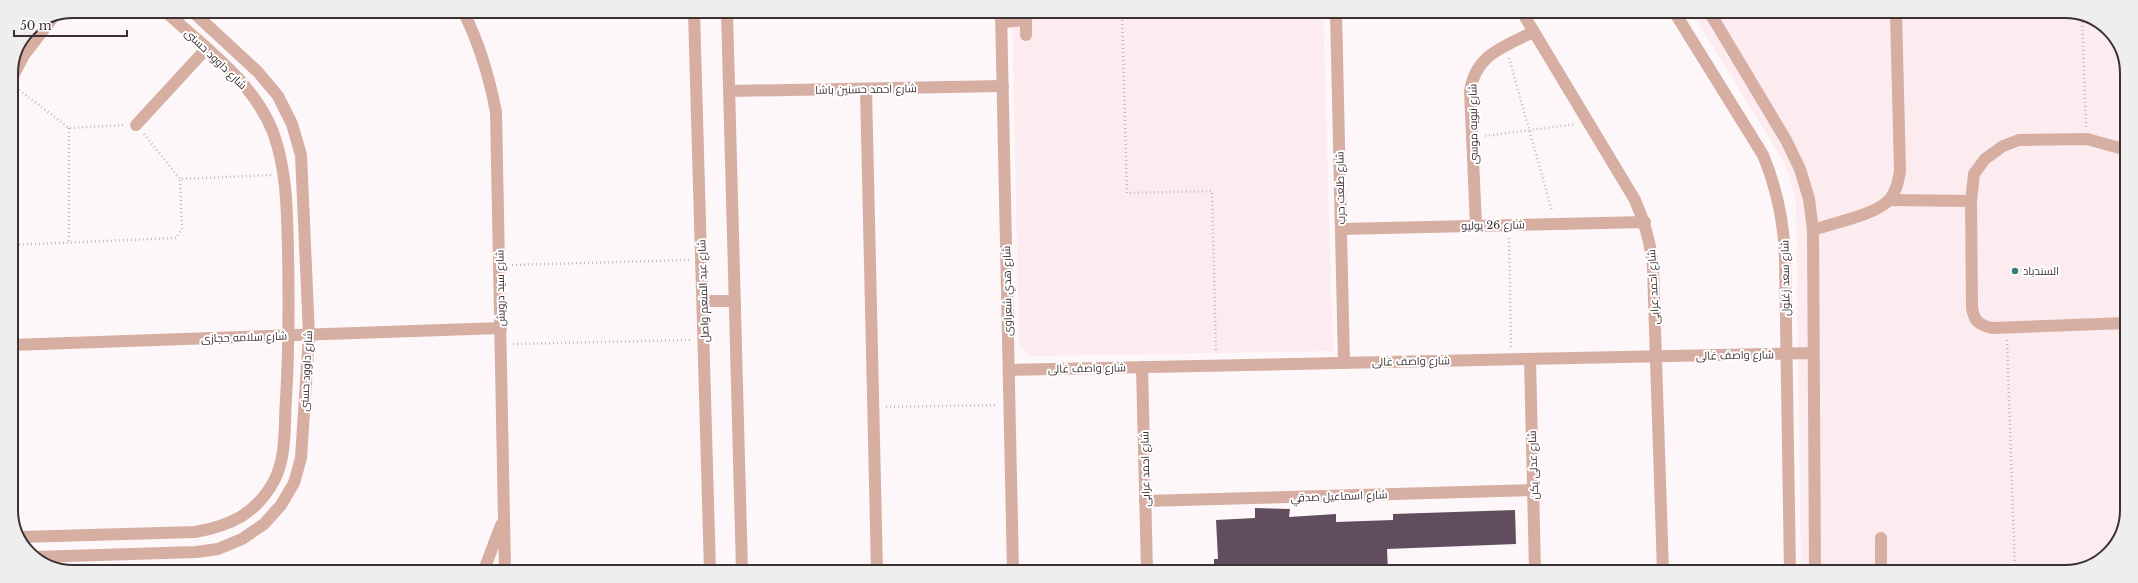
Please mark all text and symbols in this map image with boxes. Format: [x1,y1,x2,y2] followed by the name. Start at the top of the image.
[14,12,127,38] scale bar
[20,18,52,33] text: 50 m
[181,26,250,93] street label: شارع داوود حسنى
[815,81,917,98] street label: شارع احمد حسنين باشا
[1465,84,1482,164] street label: شارع نبويه موسى
[1332,151,1349,225] street label: شارع طلعت حرب
[1461,217,1525,234] street label: شارع 26 يوليو
[694,239,713,343] street label: شارع عبد المنعم واصل
[1777,240,1794,316] street label: شارع سعد زغلول
[999,246,1017,336] street label: شارع هدي شعراوى
[1644,249,1663,325] street label: شارع احمد عرابى
[492,250,509,326] street label: شارع سيد درويش
[2023,264,2059,278] place label: السندباد
[2010,266,2020,276] marker: السندباد
[201,328,287,347] street label: شارع سلامه حجازى
[297,330,316,412] street label: شارع داوود حسنى
[1696,347,1774,364] street label: شارع واصف غالى
[1372,353,1450,370] street label: شارع واصف غالى
[1048,360,1126,377] street label: شارع واصف غالى
[1525,430,1542,500] street label: شارع عدلى يكن
[1137,431,1154,507] street label: شارع احمد عرابى
[1290,487,1388,507] street label: شارع اسماعيل صدقي

